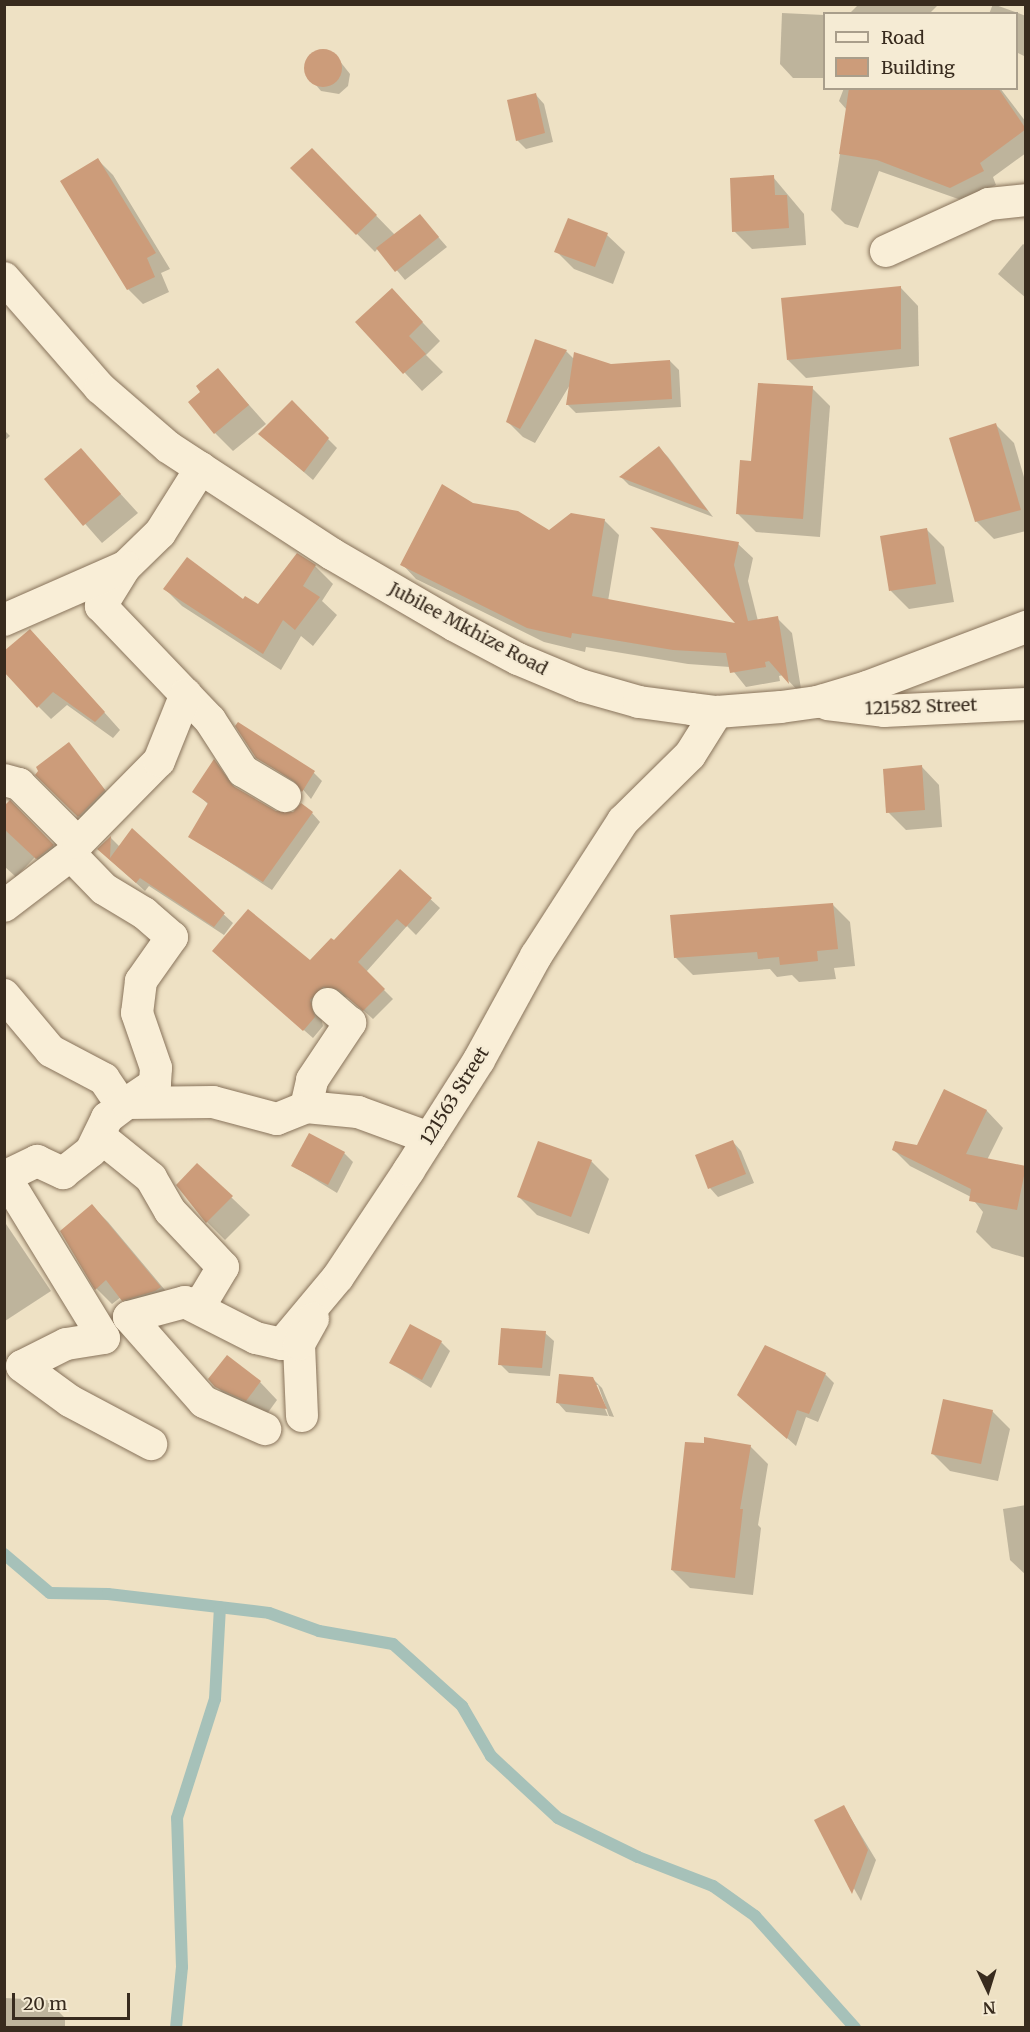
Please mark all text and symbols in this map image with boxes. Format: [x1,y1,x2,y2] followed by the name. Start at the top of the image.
[823,12,1018,90] legend
[881,26,925,49] text: Road
[881,56,955,79] text: Building
[385,578,551,680] street label: Jubilee Mkhize Road
[864,694,978,720] street label: 121582 Street
[416,1043,494,1149] street label: 121563 Street
[958,1960,1018,2020] north arrow
[15,1981,134,2019] scale bar
[23,1992,67,2015] text: 20 m
[982,1998,996,2018] text: N

